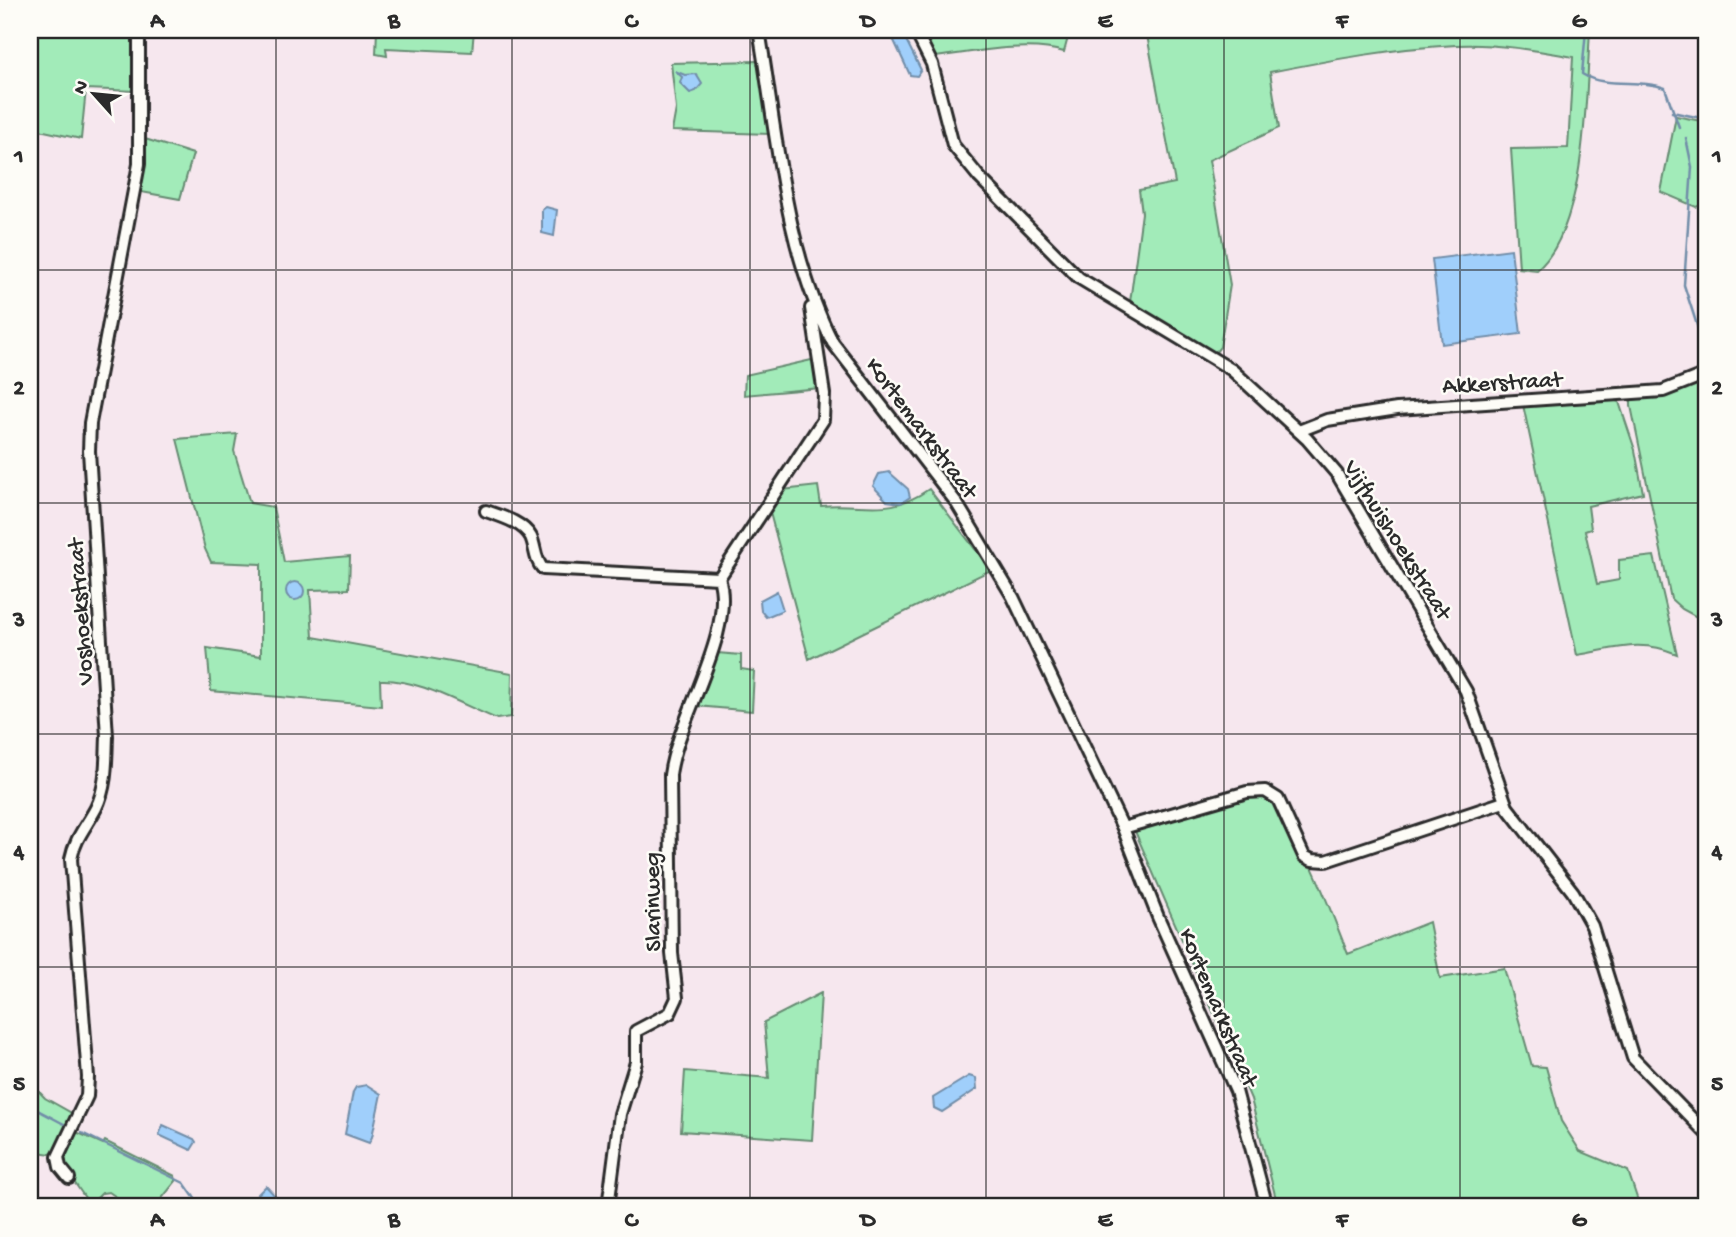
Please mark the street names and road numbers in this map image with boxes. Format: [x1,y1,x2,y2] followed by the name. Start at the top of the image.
[858,353,984,507] street label: Kortemarkstraat
[1441,367,1565,402] street label: Akkerstraat
[1335,455,1458,628] street label: Vijfhuishoekstraat
[63,535,102,687] street label: Voshoekstraat
[639,852,670,952] street label: Slarinweg
[1170,925,1264,1094] street label: Kortemarkstraat

